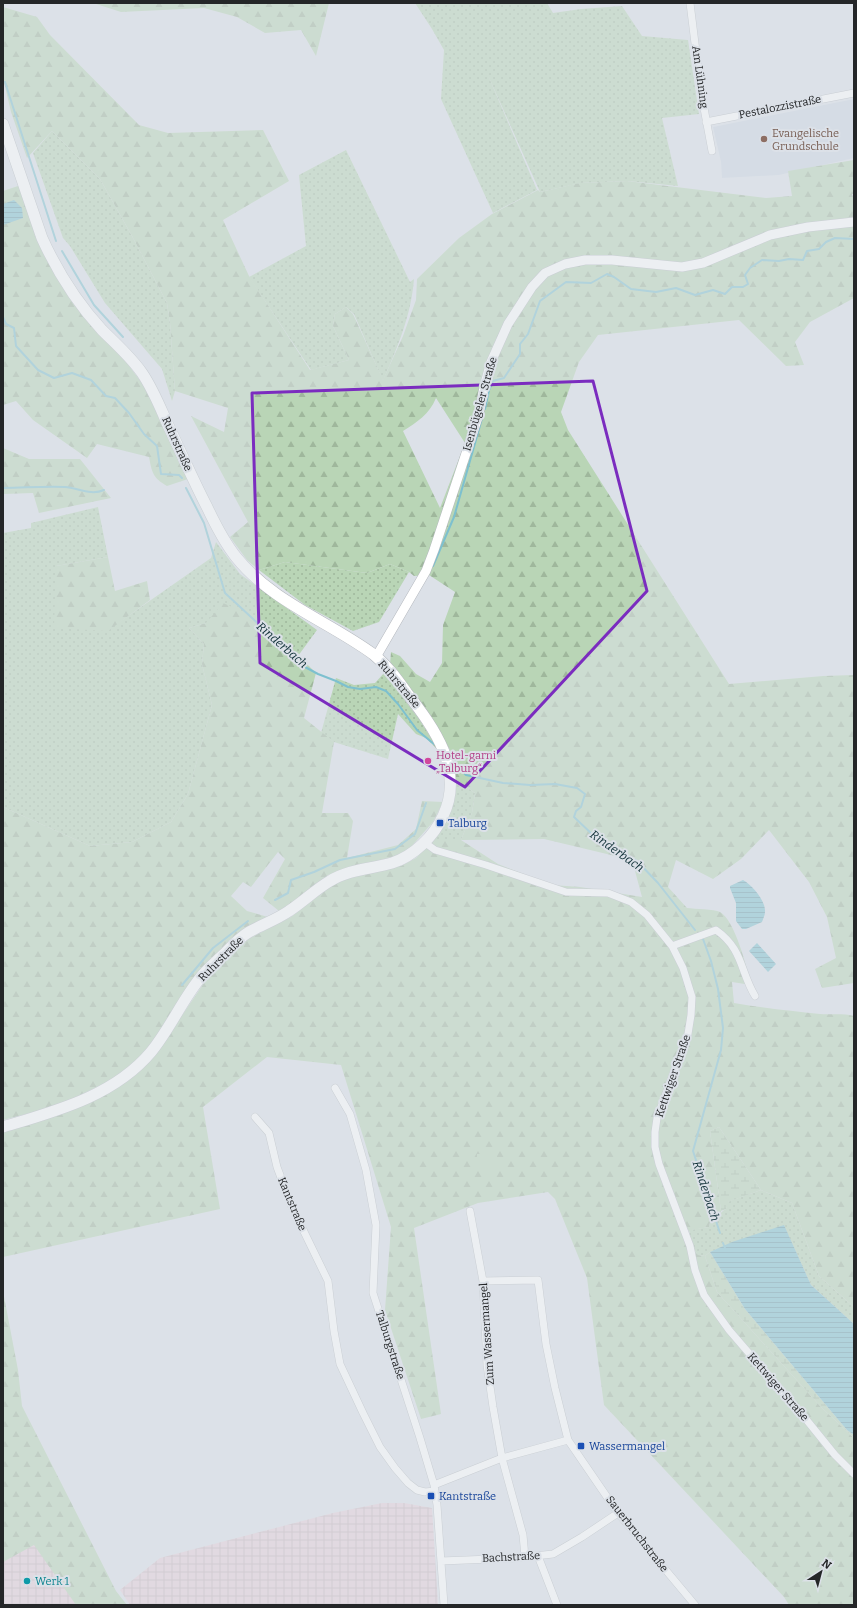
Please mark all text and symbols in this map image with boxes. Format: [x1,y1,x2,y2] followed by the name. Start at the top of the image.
[689,45,711,109] street label: Am Lühning
[738,93,822,121] street label: Pestalozzistraße
[772,127,839,153] place label: Evangelische Grundschule
[759,134,769,144] marker: Evangelische Grundschule
[460,355,500,453] street label: Isenbügeler Straße
[159,415,195,473] street label: Ruhrstraße
[254,619,310,671] water label: Rinderbach
[375,657,423,711] street label: Ruhrstraße
[436,749,497,775] place label: Hotel-garni „Talburg“
[423,756,433,766] marker: Hotel-garni „Talburg“
[448,817,487,830] place label: Talburg
[435,818,445,828] marker: Talburg
[587,827,647,875] water label: Rinderbach
[196,934,246,984] street label: Ruhrstraße
[653,1033,693,1119] street label: Kettwiger Straße
[690,1159,722,1223] water label: Rinderbach
[275,1175,309,1233] street label: Kantstraße
[477,1283,497,1385] street label: Zum Wassermangel
[373,1309,407,1381] street label: Talburgstraße
[745,1350,811,1424] street label: Kettwiger Straße
[589,1440,665,1453] place label: Wassermangel
[576,1441,586,1451] marker: Wassermangel
[439,1490,496,1503] place label: Kantstraße
[426,1491,436,1501] marker: Kantstraße
[603,1493,671,1575] street label: Sauerbruchstraße
[482,1549,540,1565] street label: Bachstraße
[801,1552,841,1592] north arrow
[819,1557,834,1572] text: N
[35,1575,70,1588] place label: Werk 1
[22,1576,32,1586] marker: Werk 1

